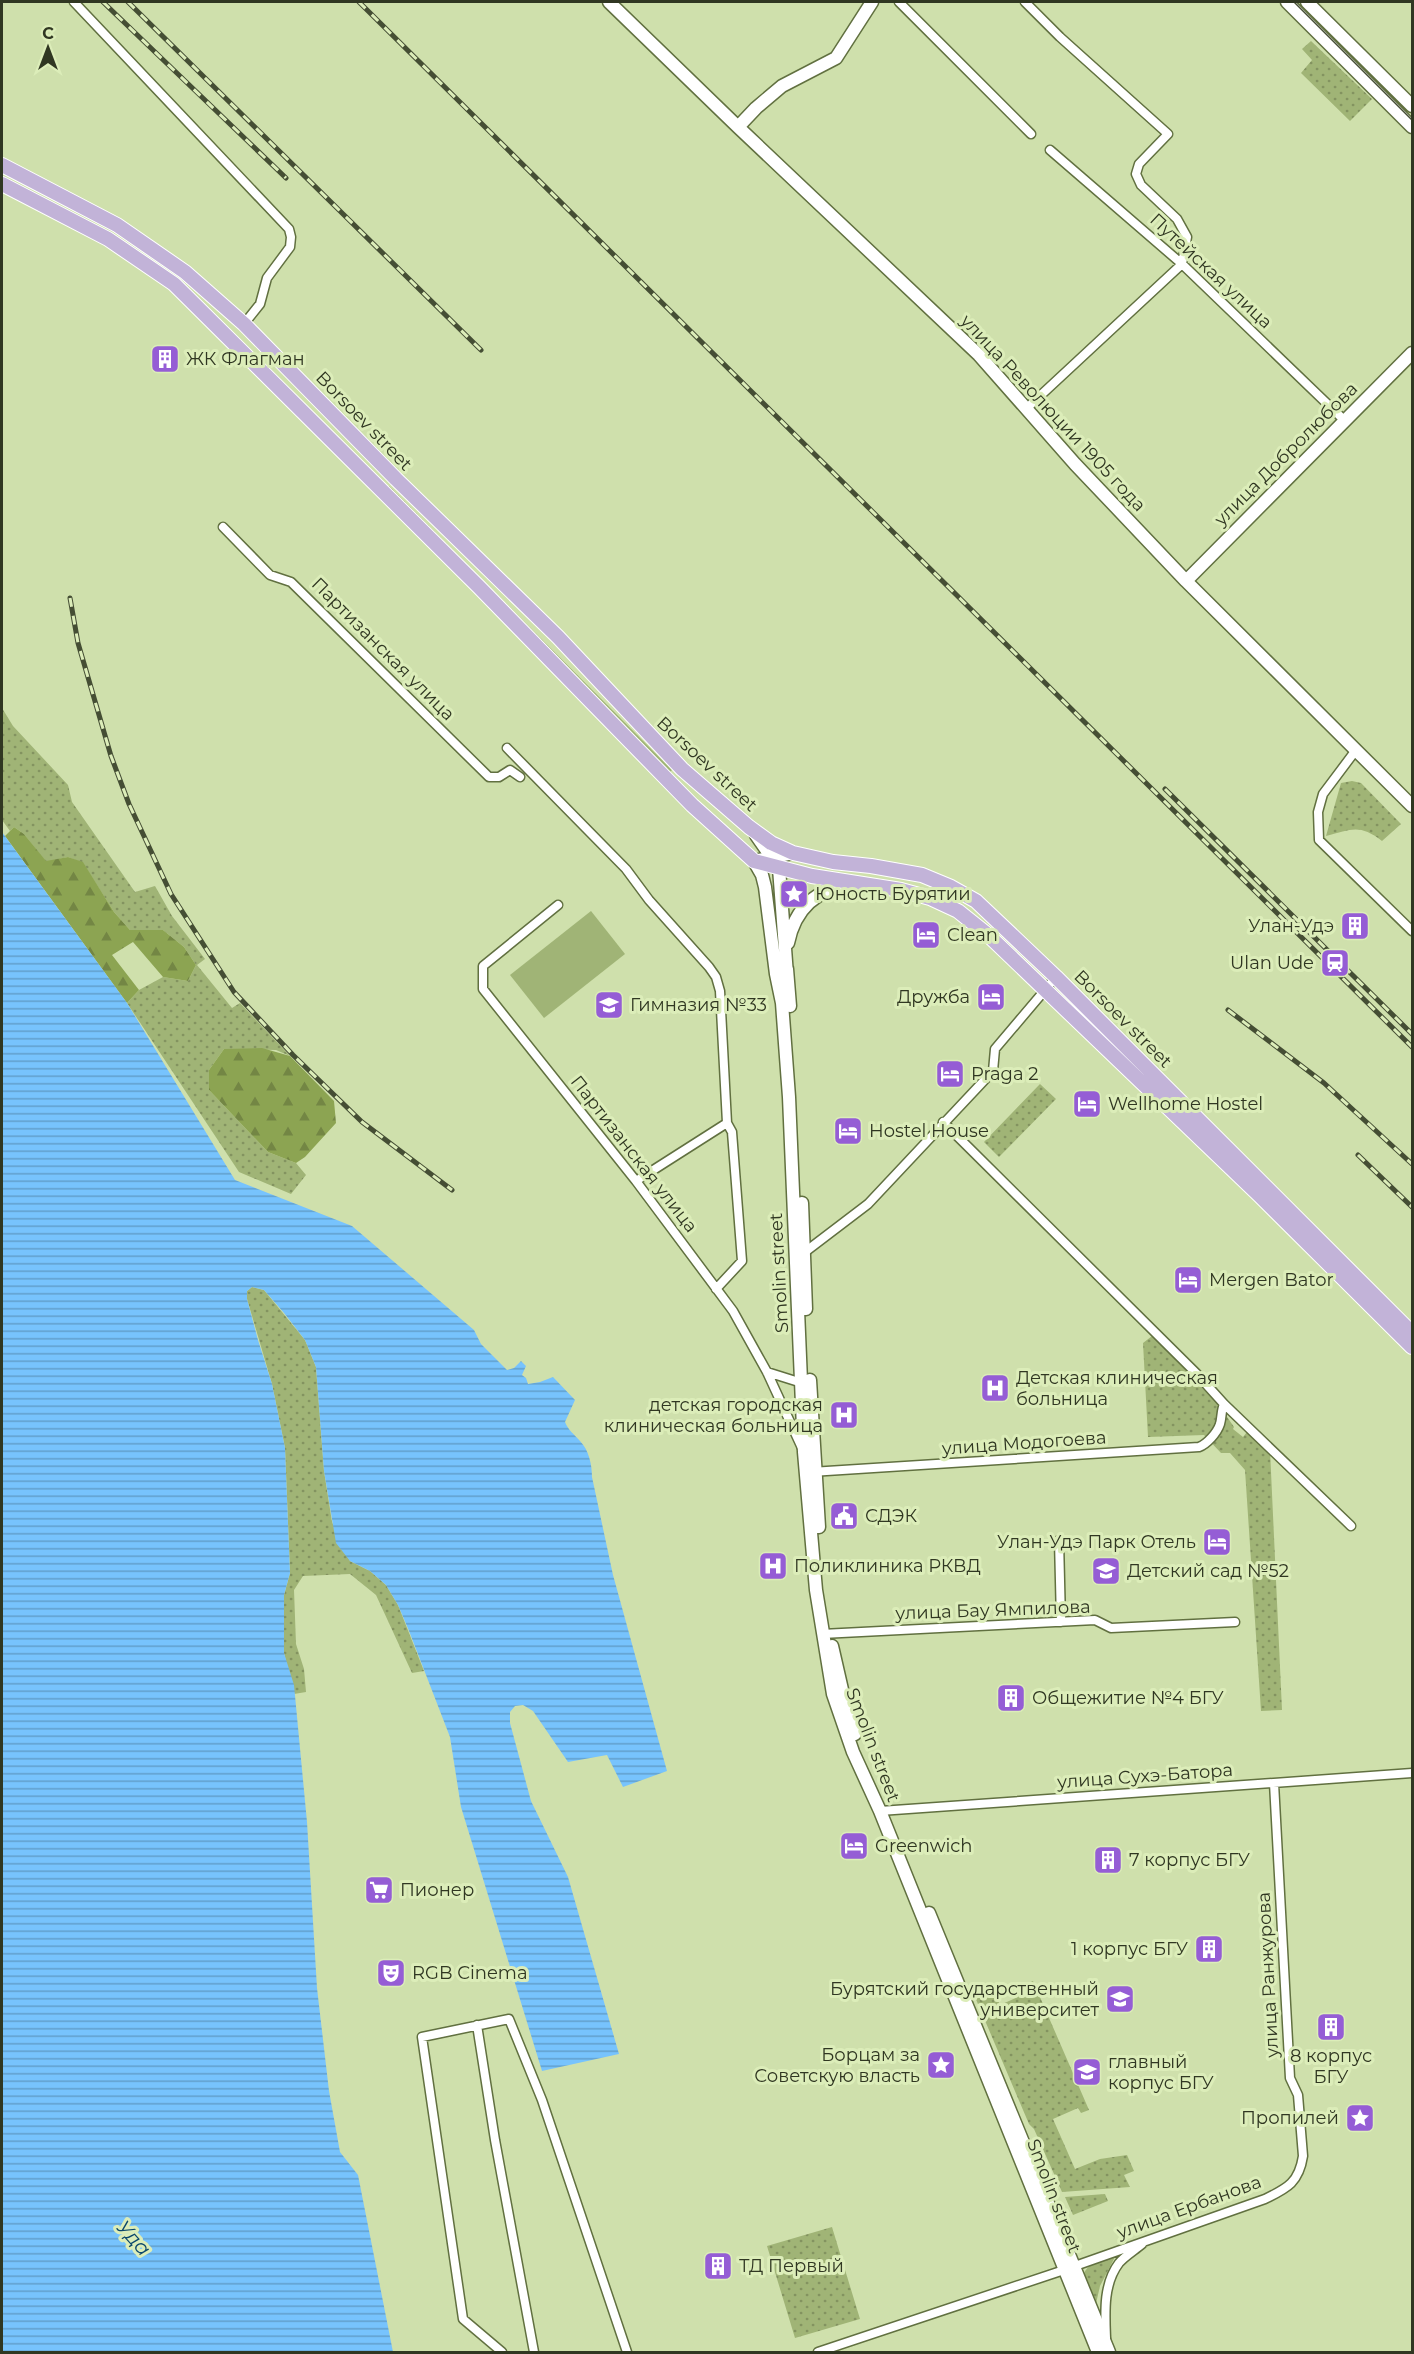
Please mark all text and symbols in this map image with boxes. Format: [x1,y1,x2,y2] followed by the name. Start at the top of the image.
[18,18,78,78] north arrow
[42,24,54,43] text: С
[1145,209,1277,333] street label: Путейская улица
[955,309,1150,516] street label: улица Революции 1905 года
[149,343,181,375] building icon: ЖК Флагман
[186,348,305,370] place label: ЖК Флагман
[311,367,417,475] street label: Borsoev street
[1209,378,1362,531] street label: улица Добролюбова
[307,573,459,725] street label: Партизанская улица
[652,712,762,816] street label: Borsoev street
[778,878,810,910] place icon: Юность Бурятии
[815,883,971,905] place label: Юность Бурятии
[1339,910,1371,942] building icon: Улан-Удэ
[1248,915,1334,937] place label: Улан-Удэ
[910,919,942,951] hotel icon: Clean
[947,924,998,946] place label: Clean
[1319,947,1351,979] station icon: Ulan Ude
[1230,952,1314,974] place label: Ulan Ude
[1069,965,1177,1073] street label: Borsoev street
[975,981,1007,1013] hotel icon: Дружба
[897,986,970,1008] place label: Дружба
[593,989,625,1021] school or university icon: Гимназия №33
[630,994,767,1016] place label: Гимназия №33
[934,1058,966,1090] hotel icon: Praga 2
[971,1063,1039,1085] place label: Praga 2
[566,1071,702,1237] street label: Партизанская улица
[1071,1088,1103,1120] hotel icon: Wellhome Hostel
[1108,1093,1263,1115] place label: Wellhome Hostel
[832,1115,864,1147] hotel icon: Hostel House
[869,1120,989,1142] place label: Hostel House
[765,1212,793,1334] street label: Smolin street
[1172,1264,1204,1296] hotel icon: Mergen Bator
[1209,1269,1334,1291] place label: Mergen Bator
[1016,1367,1218,1410] place label: Детская клиническая больница
[979,1372,1011,1404] hospital icon: Детская клиническая больница
[604,1394,823,1437] place label: детская городская клиническая больница
[828,1399,860,1431] hospital icon: детская городская клиническая больница
[940,1426,1107,1460] street label: улица Модогоева
[828,1500,860,1532] public building icon: СДЭК
[865,1505,918,1527] place label: СДЭК
[1201,1526,1233,1558] hotel icon: Улан-Удэ Парк Отель
[997,1531,1196,1553] place label: Улан-Удэ Парк Отель
[757,1550,789,1582] hospital icon: Поликлиника РКВД
[794,1555,981,1577] place label: Поликлиника РКВД
[1090,1555,1122,1587] school or university icon: Детский сад №52
[1127,1560,1289,1582] place label: Детский сад №52
[894,1596,1091,1624] street label: улица Бау Ямпилова
[995,1682,1027,1714] building icon: Общежитие №4 БГУ
[841,1685,905,1805] street label: Smolin street
[1032,1687,1225,1709] place label: Общежитие №4 БГУ
[1055,1759,1234,1793] street label: улица Сухэ-Батора
[838,1830,870,1862] hotel icon: Greenwich
[875,1835,972,1857] place label: Greenwich
[1092,1844,1124,1876] building icon: 7 корпус БГУ
[1129,1849,1251,1871] place label: 7 корпус БГУ
[363,1874,395,1906] supermarket icon: Пионер
[400,1879,474,1901] place label: Пионер
[1253,1892,1283,2059] street label: улица Ранжурова
[1193,1933,1225,1965] building icon: 1 корпус БГУ
[1071,1938,1189,1960] place label: 1 корпус БГУ
[375,1957,407,1989] theatre icon: RGB Cinema
[412,1962,528,1984] place label: RGB Cinema
[830,1978,1099,2021] place label: Бурятский государственный университет
[1104,1983,1136,2015] school or university icon: Бурятский государственный университет
[1315,2011,1347,2043] building icon: 8 корпус БГУ
[754,2044,920,2087] place label: Борцам за Советскую власть
[1290,2045,1372,2088] place label: 8 корпус БГУ
[925,2049,957,2081] place icon: Борцам за Советскую власть
[1108,2051,1215,2094] place label: главный корпус БГУ
[1071,2056,1103,2088] school or university icon: главный корпус БГУ
[1344,2102,1376,2134] place icon: Пропилей
[1241,2107,1339,2129] place label: Пропилей
[1022,2136,1086,2256] street label: Smolin street
[1113,2171,1264,2244] street label: улица Ербанова
[112,2215,156,2261] water label: Уда
[702,2250,734,2282] building icon: ТД Первый
[739,2255,844,2277] place label: ТД Первый

